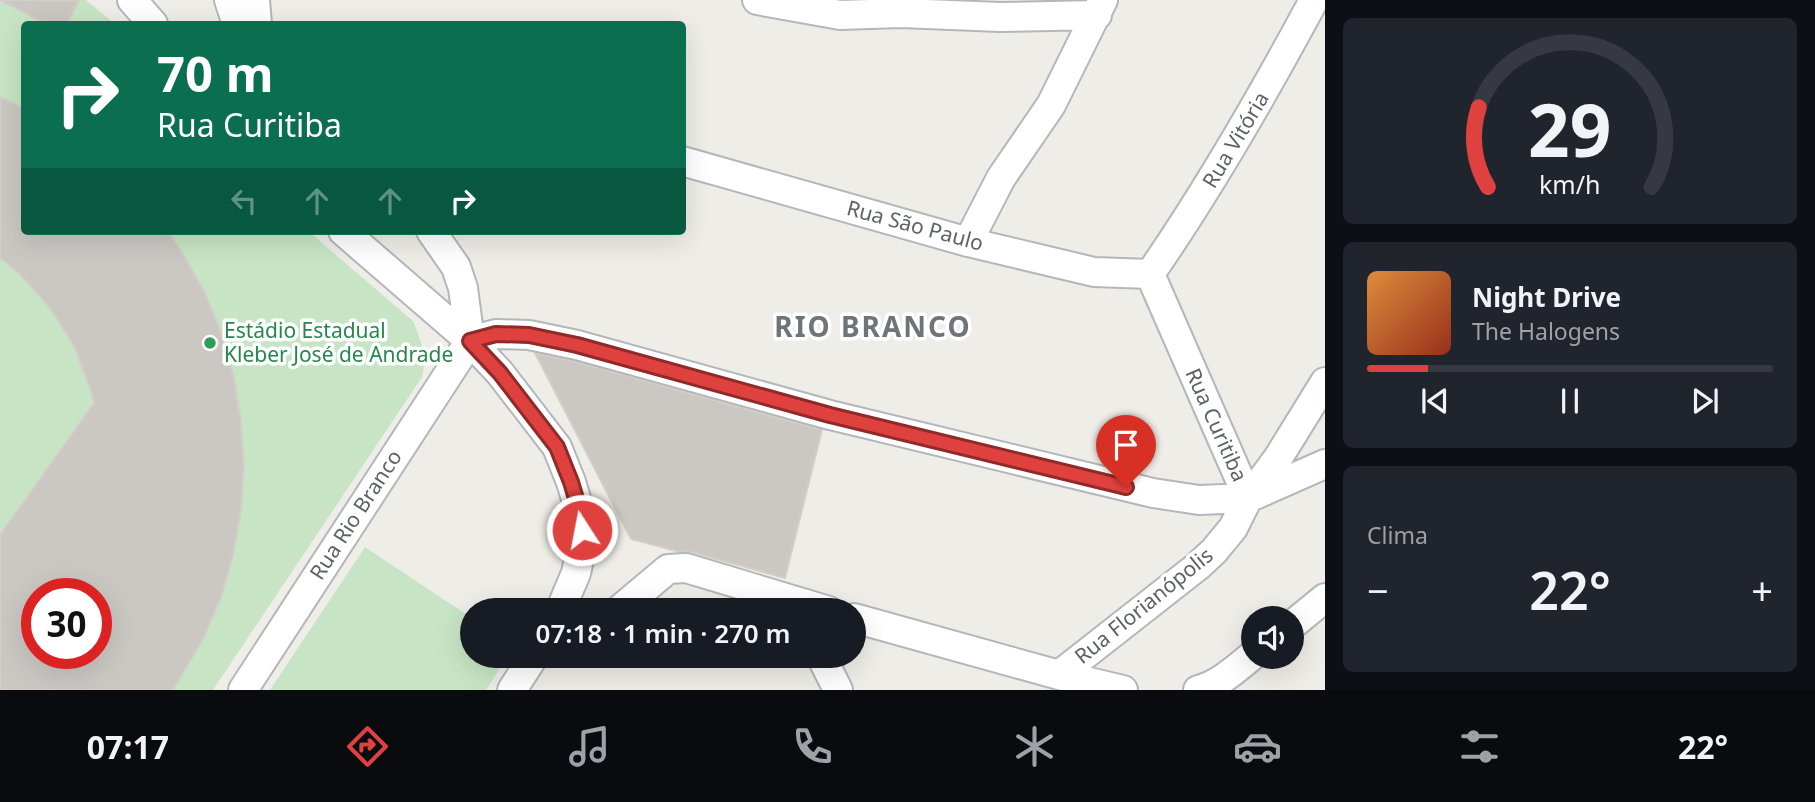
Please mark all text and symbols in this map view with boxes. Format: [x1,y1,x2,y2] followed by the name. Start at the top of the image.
[157,40,274,106] text: 70 m
[42,49,133,140] icon: right
[1528,79,1612,178] text: 29
[1195,86,1275,193] street label: Rua Vitória
[157,103,342,146] text: Rua Curitiba
[1539,167,1601,201] text: km/h
[225,182,263,220] icon: left
[298,182,336,220] icon: ahead
[371,182,409,220] icon: ahead
[444,182,482,220] icon: right
[844,193,987,257] street label: Rua São Paulo
[1472,279,1621,315] text: Night Drive
[774,307,972,345] district label: RIO BRANCO
[1472,315,1620,347] text: The Halogens
[224,316,453,368] place label: Estádio Estadual Kleber José de Andrade
[202,335,218,351] marker: Estádio Estadual Kleber José de Andrade
[1179,363,1254,486] street label: Rua Curitiba
[1416,382,1454,420] icon: previous
[1551,382,1589,420] icon: pause
[1686,382,1724,420] icon: next
[1096,415,1156,487] pin
[1107,426,1145,464] icon: arrive
[303,444,408,585] street label: Rua Rio Branco
[545,493,619,567] position arrow
[1367,519,1428,551] text: Clima
[1068,541,1218,670] street label: Rua Florianópolis
[1529,554,1611,625] text: 22°
[1367,564,1389,616] text: −
[1751,564,1773,616] text: +
[21,578,112,669] speed limit sign: 30
[1241,606,1304,669] map controls
[1241,606,1304,669] button: sound
[536,615,790,651] text: 07:18 · 1 min · 270 m
[343,722,392,771] icon: directions
[565,722,614,771] icon: music
[788,722,837,771] icon: phone
[1010,722,1059,771] icon: climate
[1233,722,1282,771] icon: car
[1455,722,1504,771] icon: filters
[87,725,169,768] text: 07:17
[1678,725,1728,768] text: 22°

